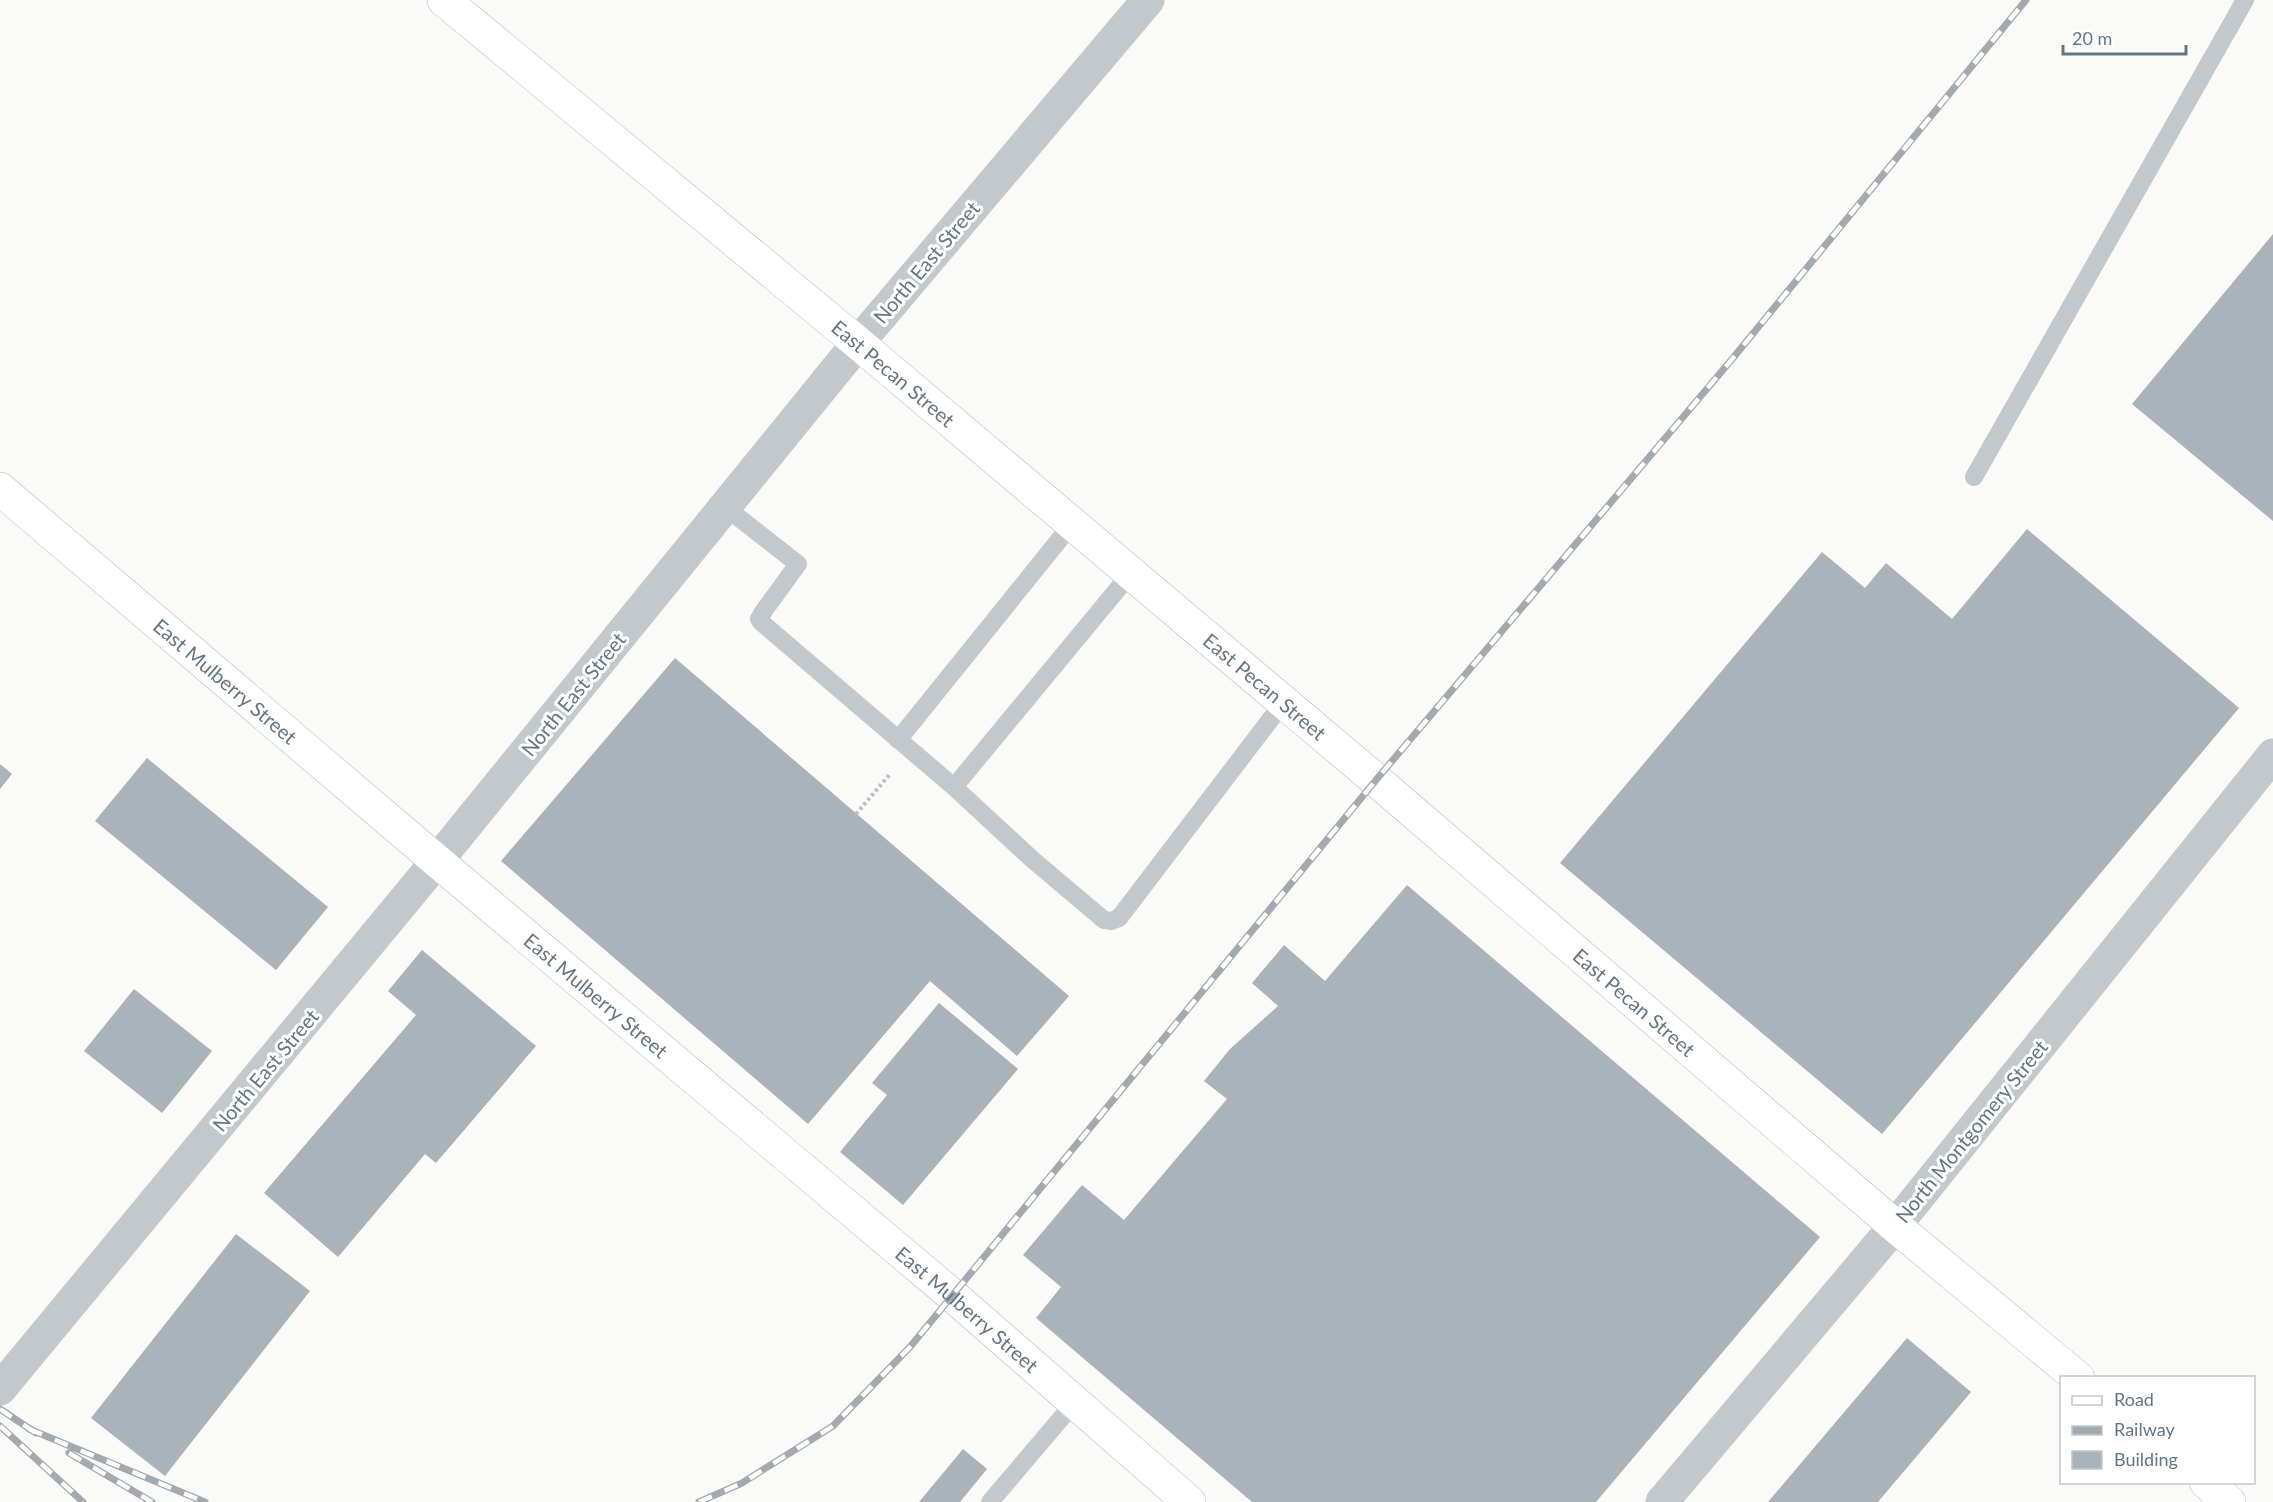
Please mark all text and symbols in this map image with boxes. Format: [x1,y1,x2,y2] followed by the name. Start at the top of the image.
[2063,18,2186,56] scale bar
[2072,27,2112,49] text: 20 m
[868,196,984,328] street label: North East Street
[827,315,960,431] street label: East Pecan Street
[149,613,302,749] street label: East Mulberry Street
[516,627,630,761] street label: North East Street
[1199,628,1331,745] street label: East Pecan Street
[519,928,673,1062] street label: East Mulberry Street
[1569,943,1700,1061] street label: East Pecan Street
[207,1004,323,1136] street label: North East Street
[1890,1035,2052,1227] street label: North Montgomery Street
[891,1241,1043,1377] street label: East Mulberry Street
[2060,1376,2255,1484] legend
[2114,1388,2154,1410] text: Road
[2114,1418,2175,1440] text: Railway
[2114,1448,2178,1470] text: Building

